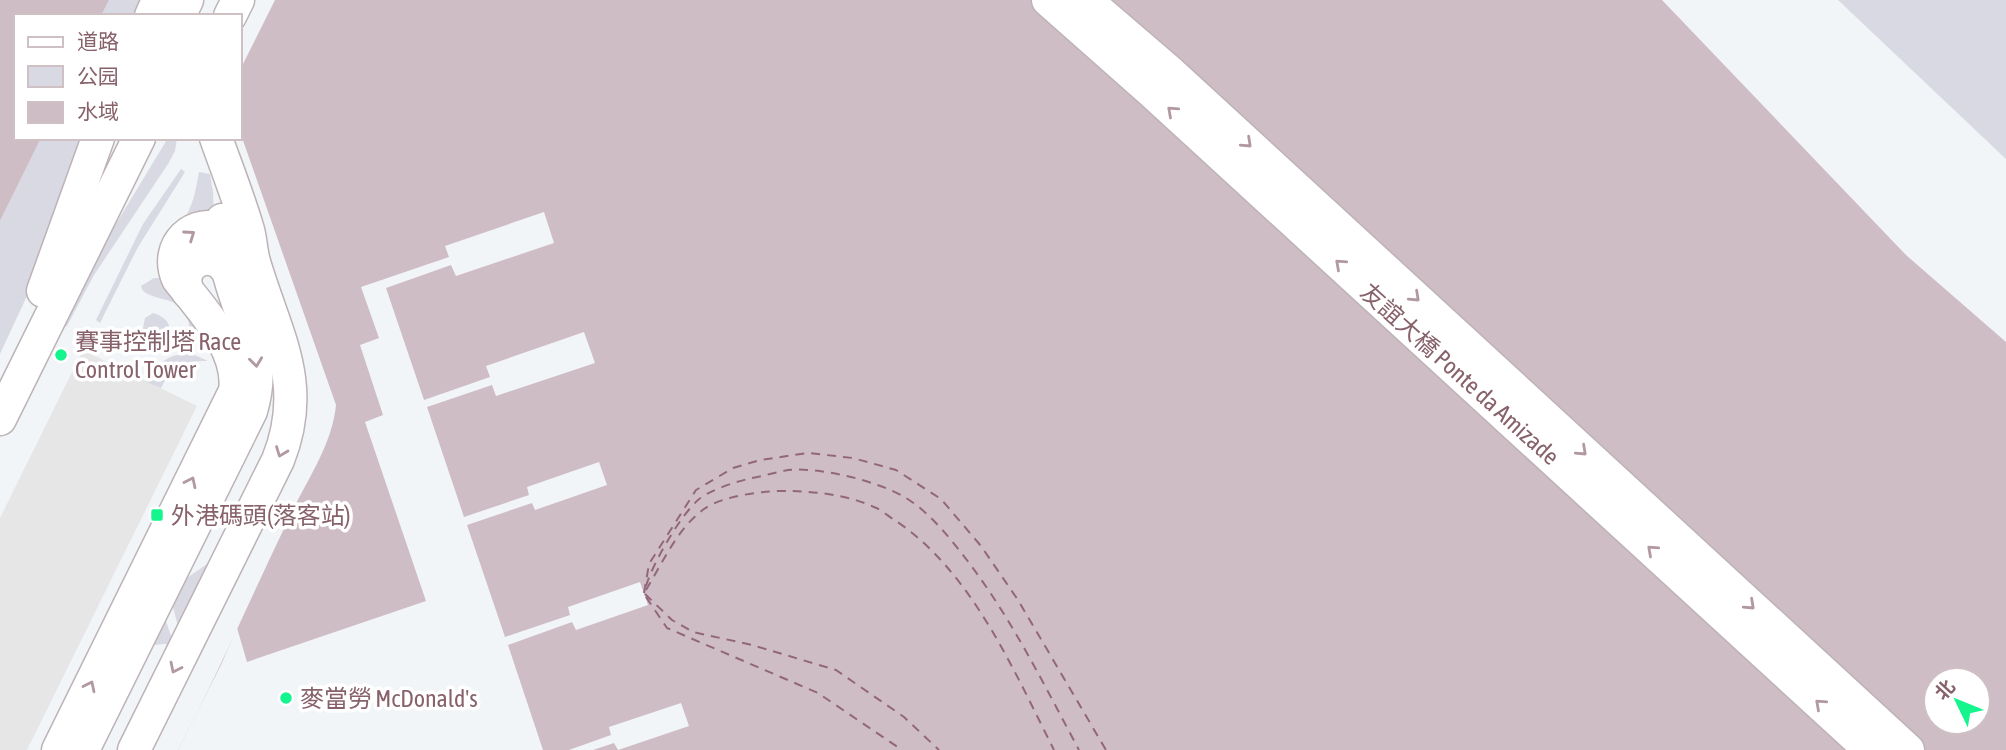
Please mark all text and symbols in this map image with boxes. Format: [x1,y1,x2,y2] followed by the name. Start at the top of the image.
[14,14,242,140] legend
[77,29,119,53] text: 道路
[77,64,119,88] text: 公园
[77,99,119,123] text: 水域
[1167,106,1180,119] one-way arrow
[1239,135,1252,147] one-way arrow
[182,231,195,243] one-way arrow
[1335,260,1348,273] one-way arrow
[1355,278,1565,470] street label: 友誼大橋 Ponte da Amizade
[1407,289,1420,301] one-way arrow
[75,328,241,383] place label: 賽事控制塔 Race Control Tower
[53,347,69,363] marker: 賽事控制塔 Race Control Tower
[249,356,264,368] one-way arrow
[1574,443,1587,455] one-way arrow
[275,446,289,458] one-way arrow
[183,477,197,489] one-way arrow
[171,502,351,529] place label: 外港碼頭(落客站)
[149,507,165,523] marker: 外港碼頭(落客站)
[1647,546,1660,559] one-way arrow
[1742,596,1755,609] one-way arrow
[170,661,184,673] one-way arrow
[1922,666,1992,736] north arrow
[1930,675,1959,704] text: 北
[82,681,96,693] one-way arrow
[300,685,478,712] place label: 麥當勞 McDonald's
[278,690,294,706] marker: 麥當勞 McDonald's
[1815,700,1828,712] one-way arrow

